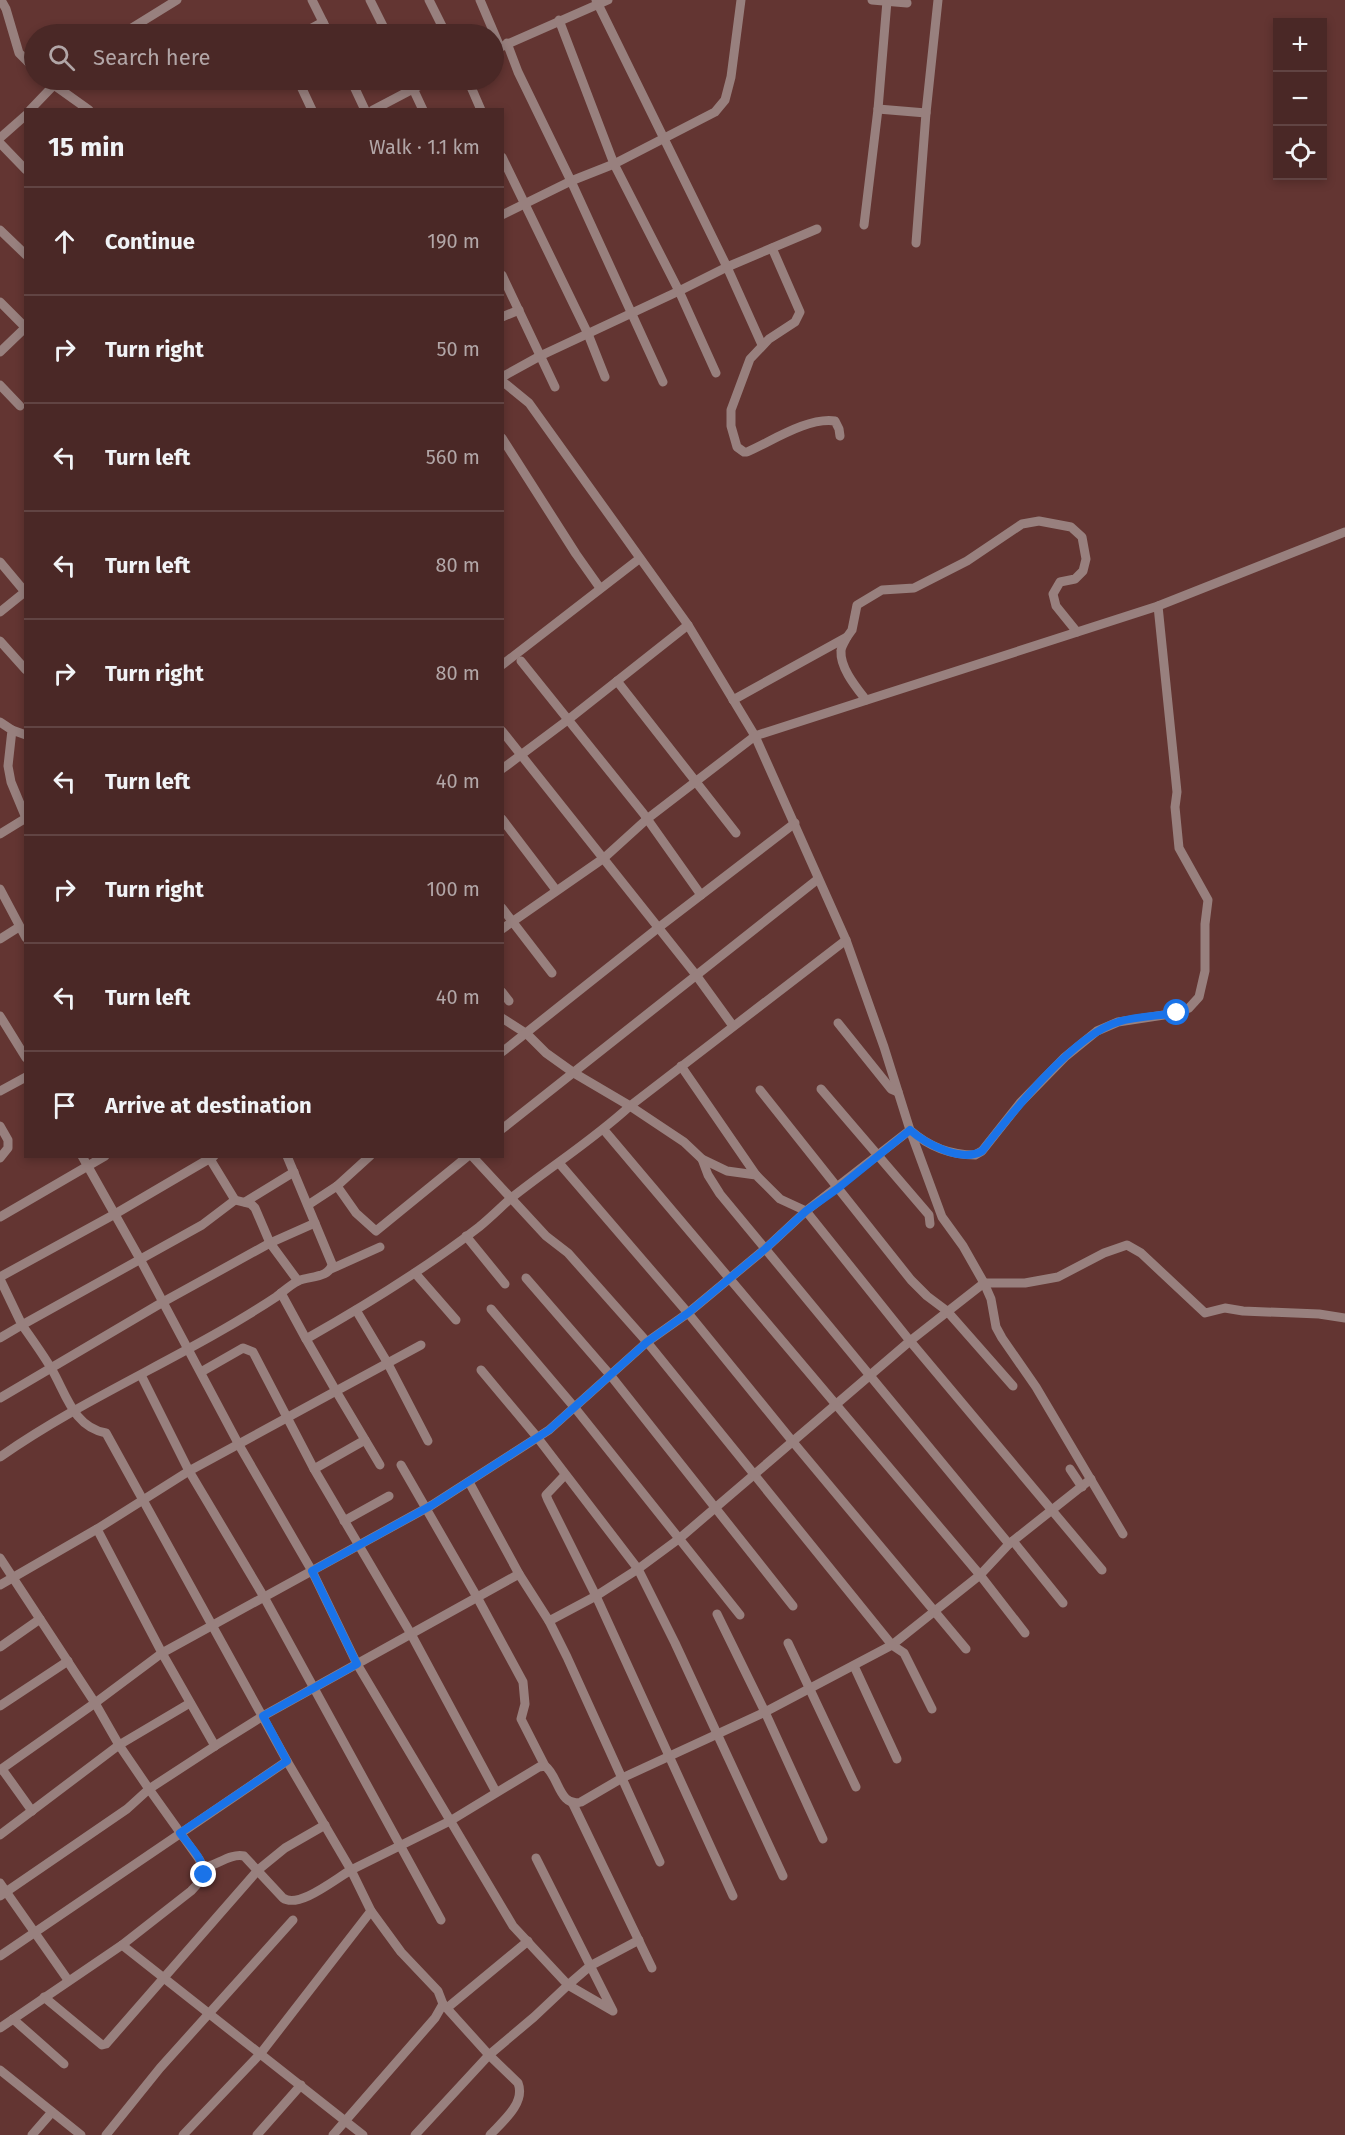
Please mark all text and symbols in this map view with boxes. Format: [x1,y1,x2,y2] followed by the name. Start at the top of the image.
[1273,18,1327,180] map controls
[1273,18,1327,72] button: +
[24,24,504,90] search box
[45,41,78,74] icon: search
[93,44,211,71] text: Search here
[1273,72,1327,126] button: −
[1273,126,1327,180] button: locate
[48,132,124,163] text: 15 min
[369,135,480,159] text: Walk · 1.1 km
[48,225,81,258] icon: ahead
[105,228,195,255] text: Continue
[427,229,480,253] text: 190 m
[48,333,81,366] icon: right
[105,336,204,363] text: Turn right
[436,337,480,361] text: 50 m
[48,441,81,474] icon: left
[105,444,190,471] text: Turn left
[426,445,480,469] text: 560 m
[48,549,81,582] icon: left
[105,552,190,579] text: Turn left
[435,553,480,577] text: 80 m
[48,657,81,690] icon: right
[105,660,204,687] text: Turn right
[435,661,480,685] text: 80 m
[48,765,81,798] icon: left
[105,768,190,795] text: Turn left
[436,769,480,793] text: 40 m
[48,873,81,906] icon: right
[105,876,204,903] text: Turn right
[427,877,480,901] text: 100 m
[48,981,81,1014] icon: left
[105,984,190,1011] text: Turn left
[436,985,480,1009] text: 40 m
[1163,999,1189,1025] route start
[48,1089,81,1122] icon: arrive
[105,1092,312,1119] text: Arrive at destination
[190,1861,216,1887] route end

